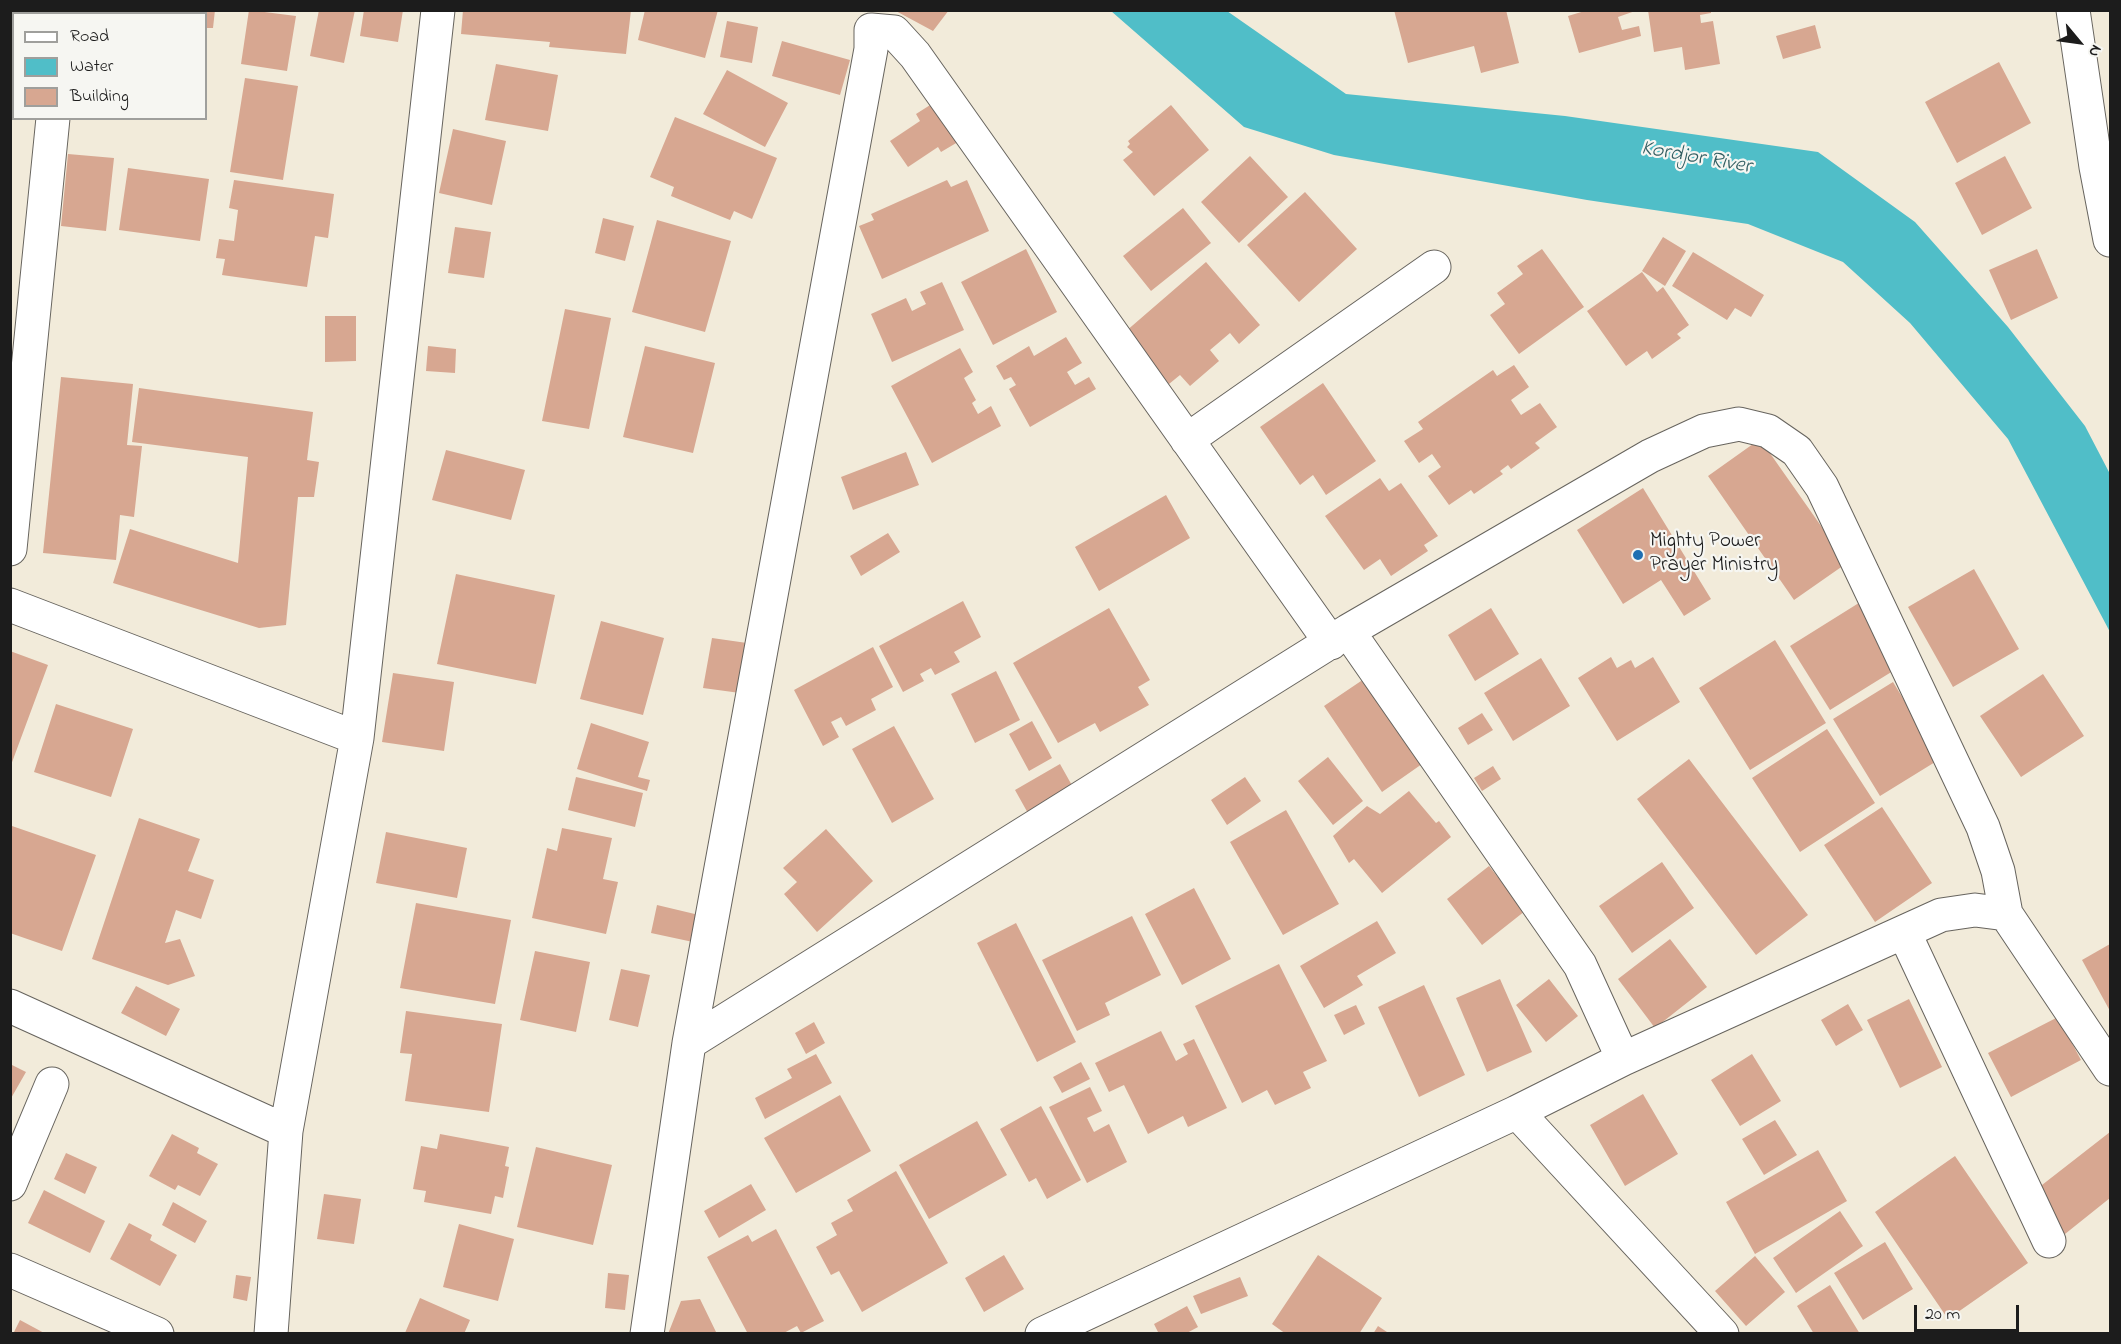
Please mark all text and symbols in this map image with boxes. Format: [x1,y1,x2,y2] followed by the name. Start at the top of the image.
[12,12,207,120] legend
[2049,12,2109,72] north arrow
[70,24,109,50] text: Road
[2082,40,2108,61] text: N
[70,54,113,80] text: Water
[70,84,129,110] text: Building
[1639,136,1753,182] water label: Kordjor River
[1650,530,1778,580] place label: Mighty Power Prayer Ministry
[1631,548,1645,562] marker: Mighty Power Prayer Ministry
[1917,1293,2022,1331] scale bar
[1925,1302,1960,1328] text: 20 m

